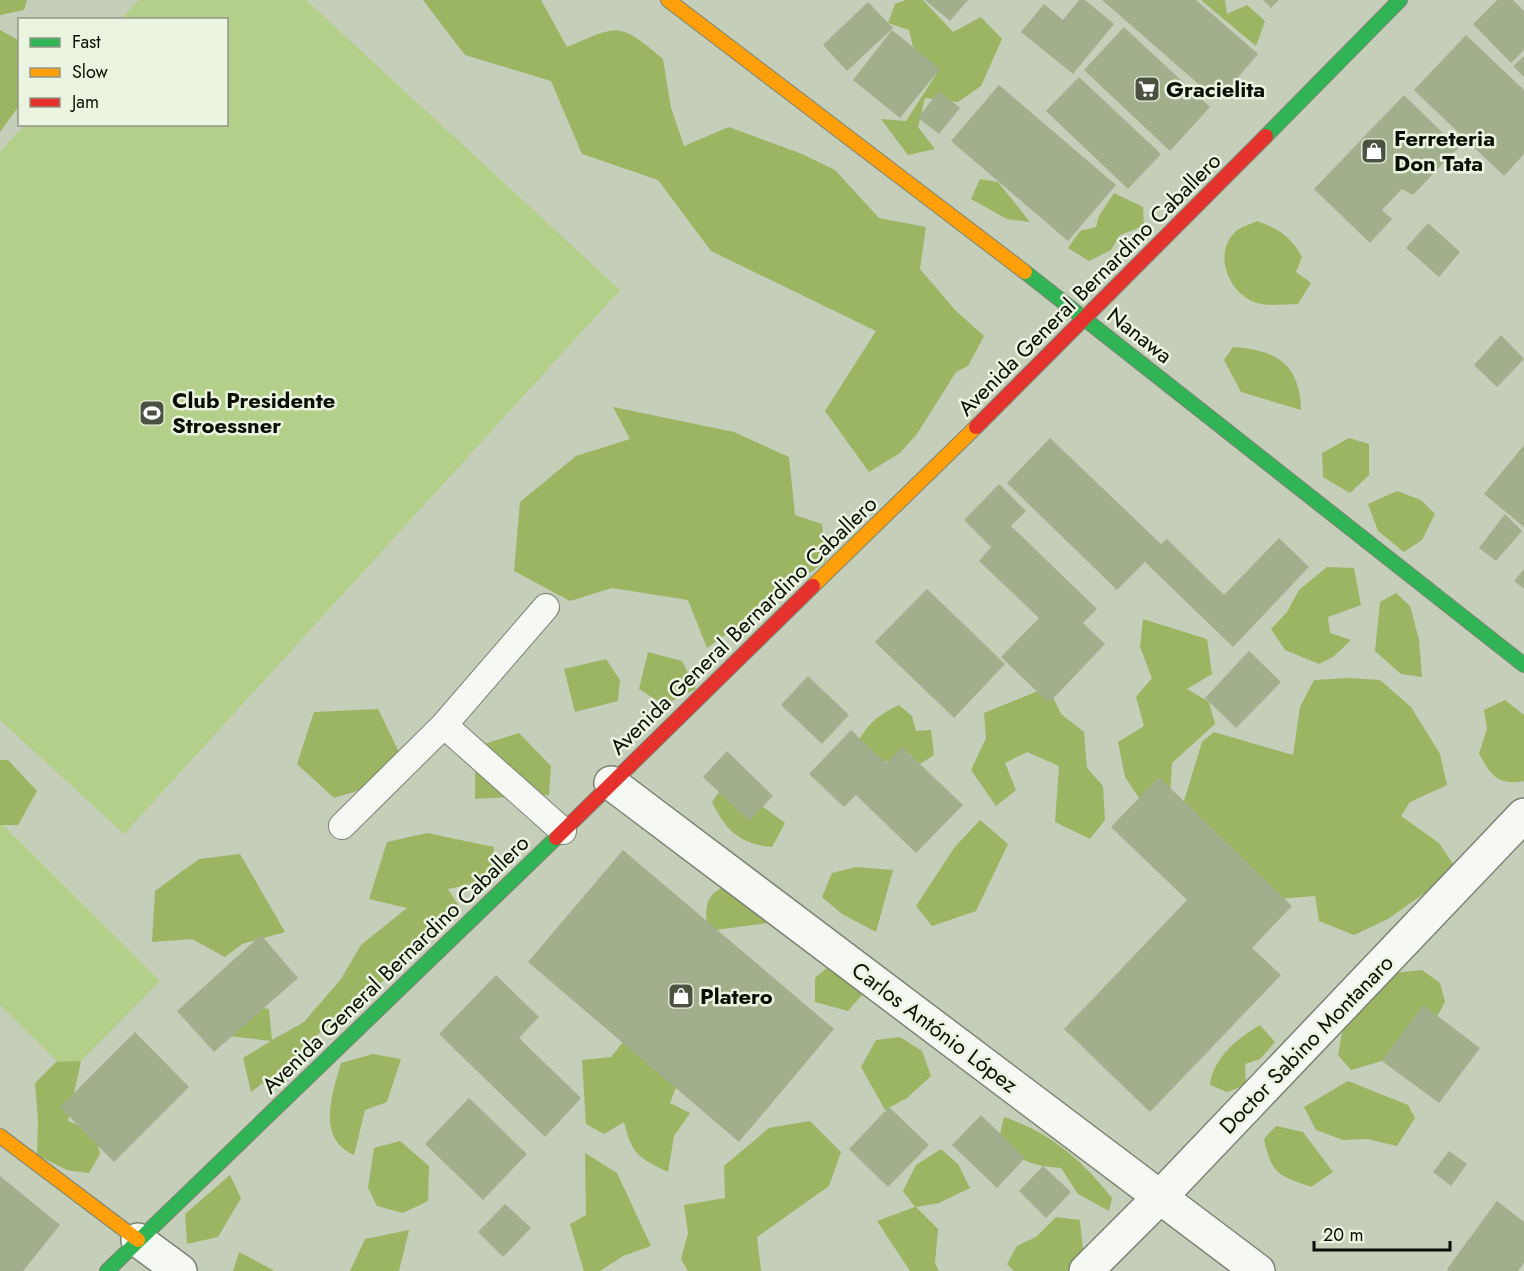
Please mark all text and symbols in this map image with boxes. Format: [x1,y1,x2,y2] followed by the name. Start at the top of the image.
[18,18,228,126] legend
[72,29,101,55] text: Fast
[72,59,109,85] text: Slow
[1166,73,1265,105] place label: Gracielita
[1132,74,1162,104] supermarket icon: Gracielita
[70,89,99,115] text: Jam
[1394,122,1495,179] place label: Ferreteria Don Tata
[1359,136,1389,166] shop icon: Ferreteria Don Tata
[950,145,1228,423] street label: Avenida General Bernardino Caballero
[1101,299,1179,371] street label: Nanawa
[172,384,335,441] place label: Club Presidente Stroessner
[137,398,167,428] sports icon: Club Presidente Stroessner
[602,488,884,762] street label: Avenida General Bernardino Caballero
[254,827,536,1101] street label: Avenida General Bernardino Caballero
[1212,947,1400,1141] street label: Doctor Sabino Montanaro
[845,954,1025,1100] street label: Carlos António López
[700,980,773,1012] place label: Platero
[666,981,696,1011] shop icon: Platero
[1314,1214,1450,1252] scale bar
[1323,1222,1363,1248] text: 20 m

